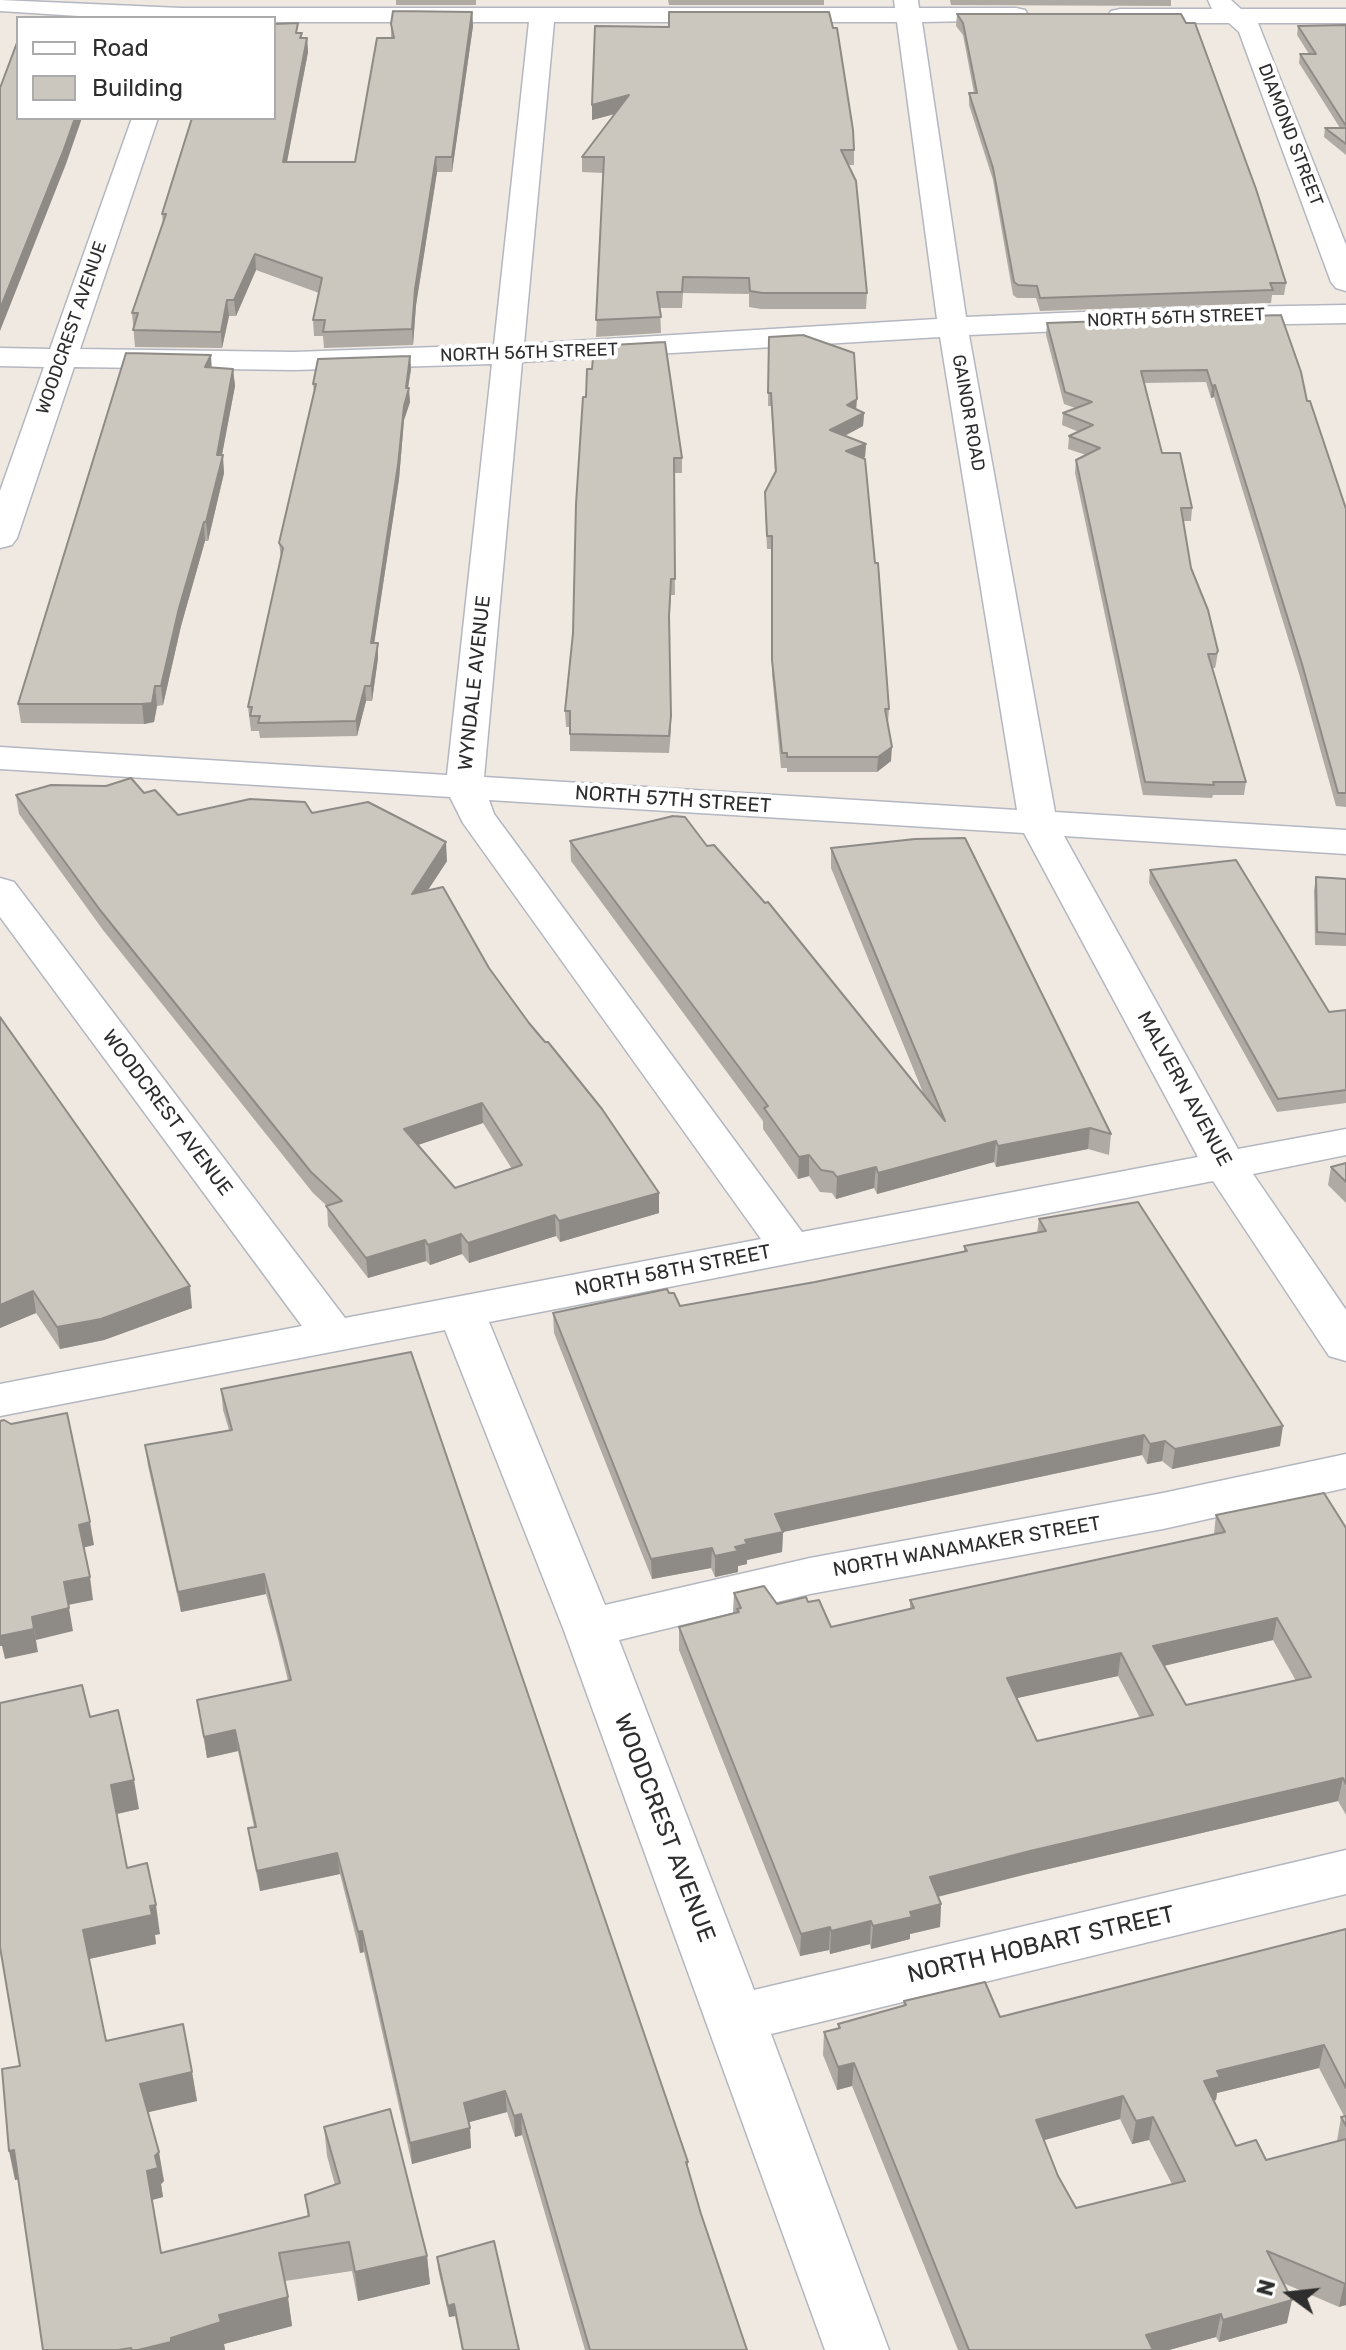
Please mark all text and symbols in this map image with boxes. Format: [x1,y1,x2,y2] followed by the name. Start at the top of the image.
[16,16,276,120] legend
[92,34,149,62] text: Road
[1253,61,1327,209] street label: DIAMOND STREET
[92,74,183,102] text: Building
[32,239,112,417] street label: WOODCREST AVENUE
[1087,304,1265,332] street label: NORTH 56TH STREET
[440,339,618,367] street label: NORTH 56TH STREET
[947,353,989,473] street label: GAINOR ROAD
[454,594,496,772] street label: WYNDALE AVENUE
[574,781,772,819] street label: NORTH 57TH STREET
[1131,1007,1237,1171] street label: MALVERN AVENUE
[97,1025,237,1201] street label: WOODCREST AVENUE
[573,1240,773,1302] street label: NORTH 58TH STREET
[831,1512,1103,1582] street label: NORTH WANAMAKER STREET
[607,1710,721,1946] street label: WOODCREST AVENUE
[905,1900,1177,1990] street label: NORTH HOBART STREET
[1250,2254,1330,2334] north arrow
[1251,2277,1281,2299] text: N

